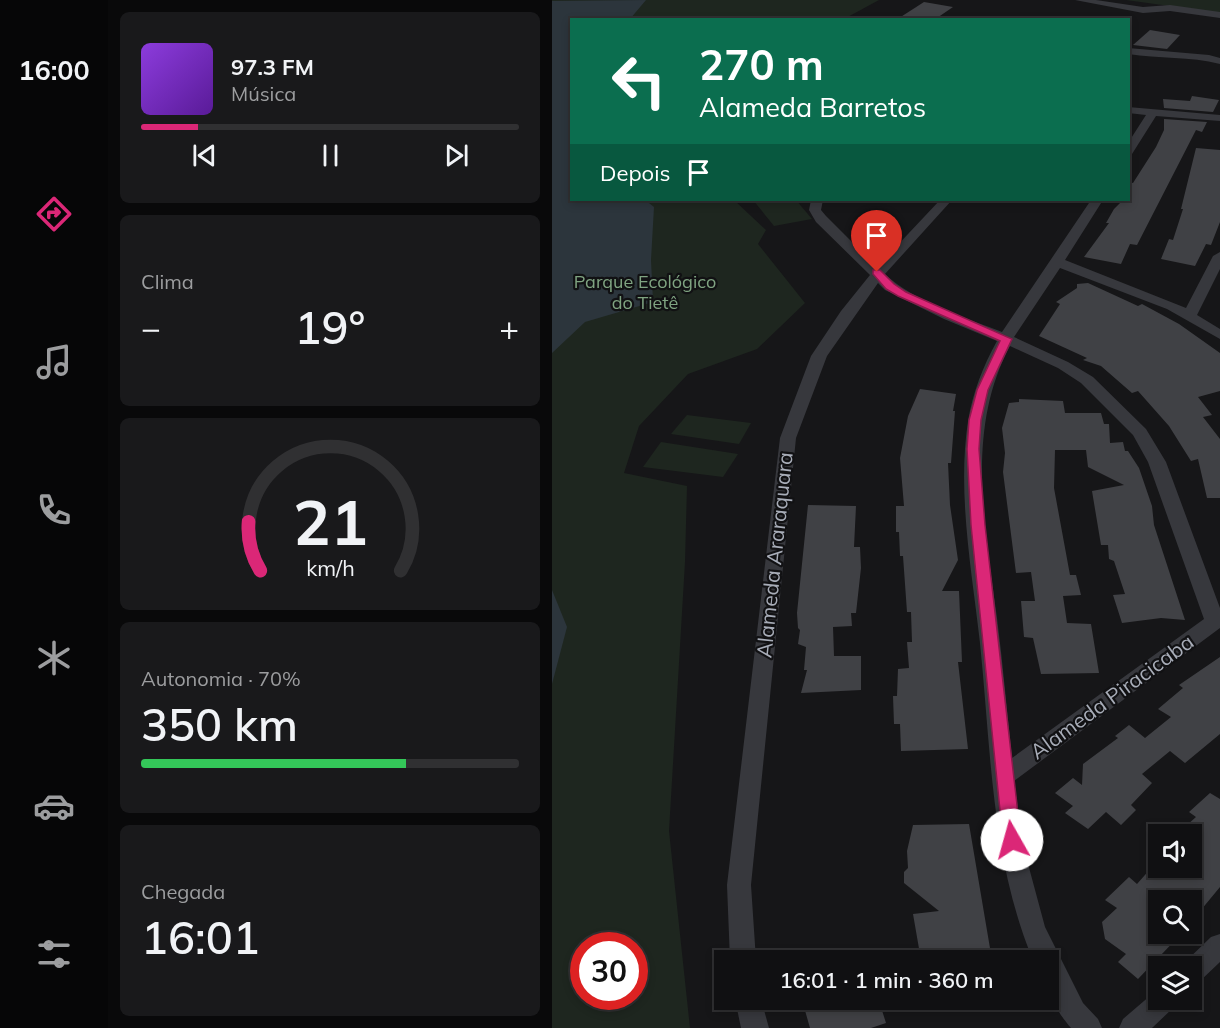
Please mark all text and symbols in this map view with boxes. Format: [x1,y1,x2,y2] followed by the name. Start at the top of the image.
[699,38,824,91] text: 270 m
[600,42,678,120] icon: left
[18,53,90,87] text: 16:00
[231,53,314,81] text: 97.3 FM
[231,81,296,106] text: Música
[699,90,926,124] text: Alameda Barretos
[188,139,221,172] icon: previous
[314,139,347,172] icon: pause
[440,139,473,172] icon: next
[682,156,715,189] icon: arrive
[600,159,670,187] text: Depois
[33,193,75,235] icon: directions
[851,210,902,272] pin
[860,219,893,252] icon: arrive
[141,269,194,294] text: Clima
[574,270,716,314] park label: Parque Ecológico do Tietê
[295,299,365,355] text: 19°
[141,307,161,348] text: −
[499,307,519,348] text: +
[33,341,75,383] icon: music
[750,451,798,659] street label: Alameda Araraquara
[293,482,367,561] text: 21
[33,489,75,531] icon: phone
[306,554,354,581] text: km/h
[1025,628,1198,764] street label: Alameda Piracicaba
[33,637,75,679] icon: climate
[141,666,301,691] text: Autonomia · 70%
[141,696,298,752] text: 350 km
[33,785,75,827] icon: car
[980,808,1044,872] position arrow
[1148,824,1202,1010] map controls
[1148,824,1202,878] button: sound
[141,879,225,904] text: Chegada
[1148,890,1202,944] button: search
[141,909,260,965] text: 16:01
[570,932,648,1010] speed limit sign: 30
[33,933,75,975] icon: filters
[1148,956,1202,1010] button: layers
[779,966,994,994] text: 16:01 · 1 min · 360 m

